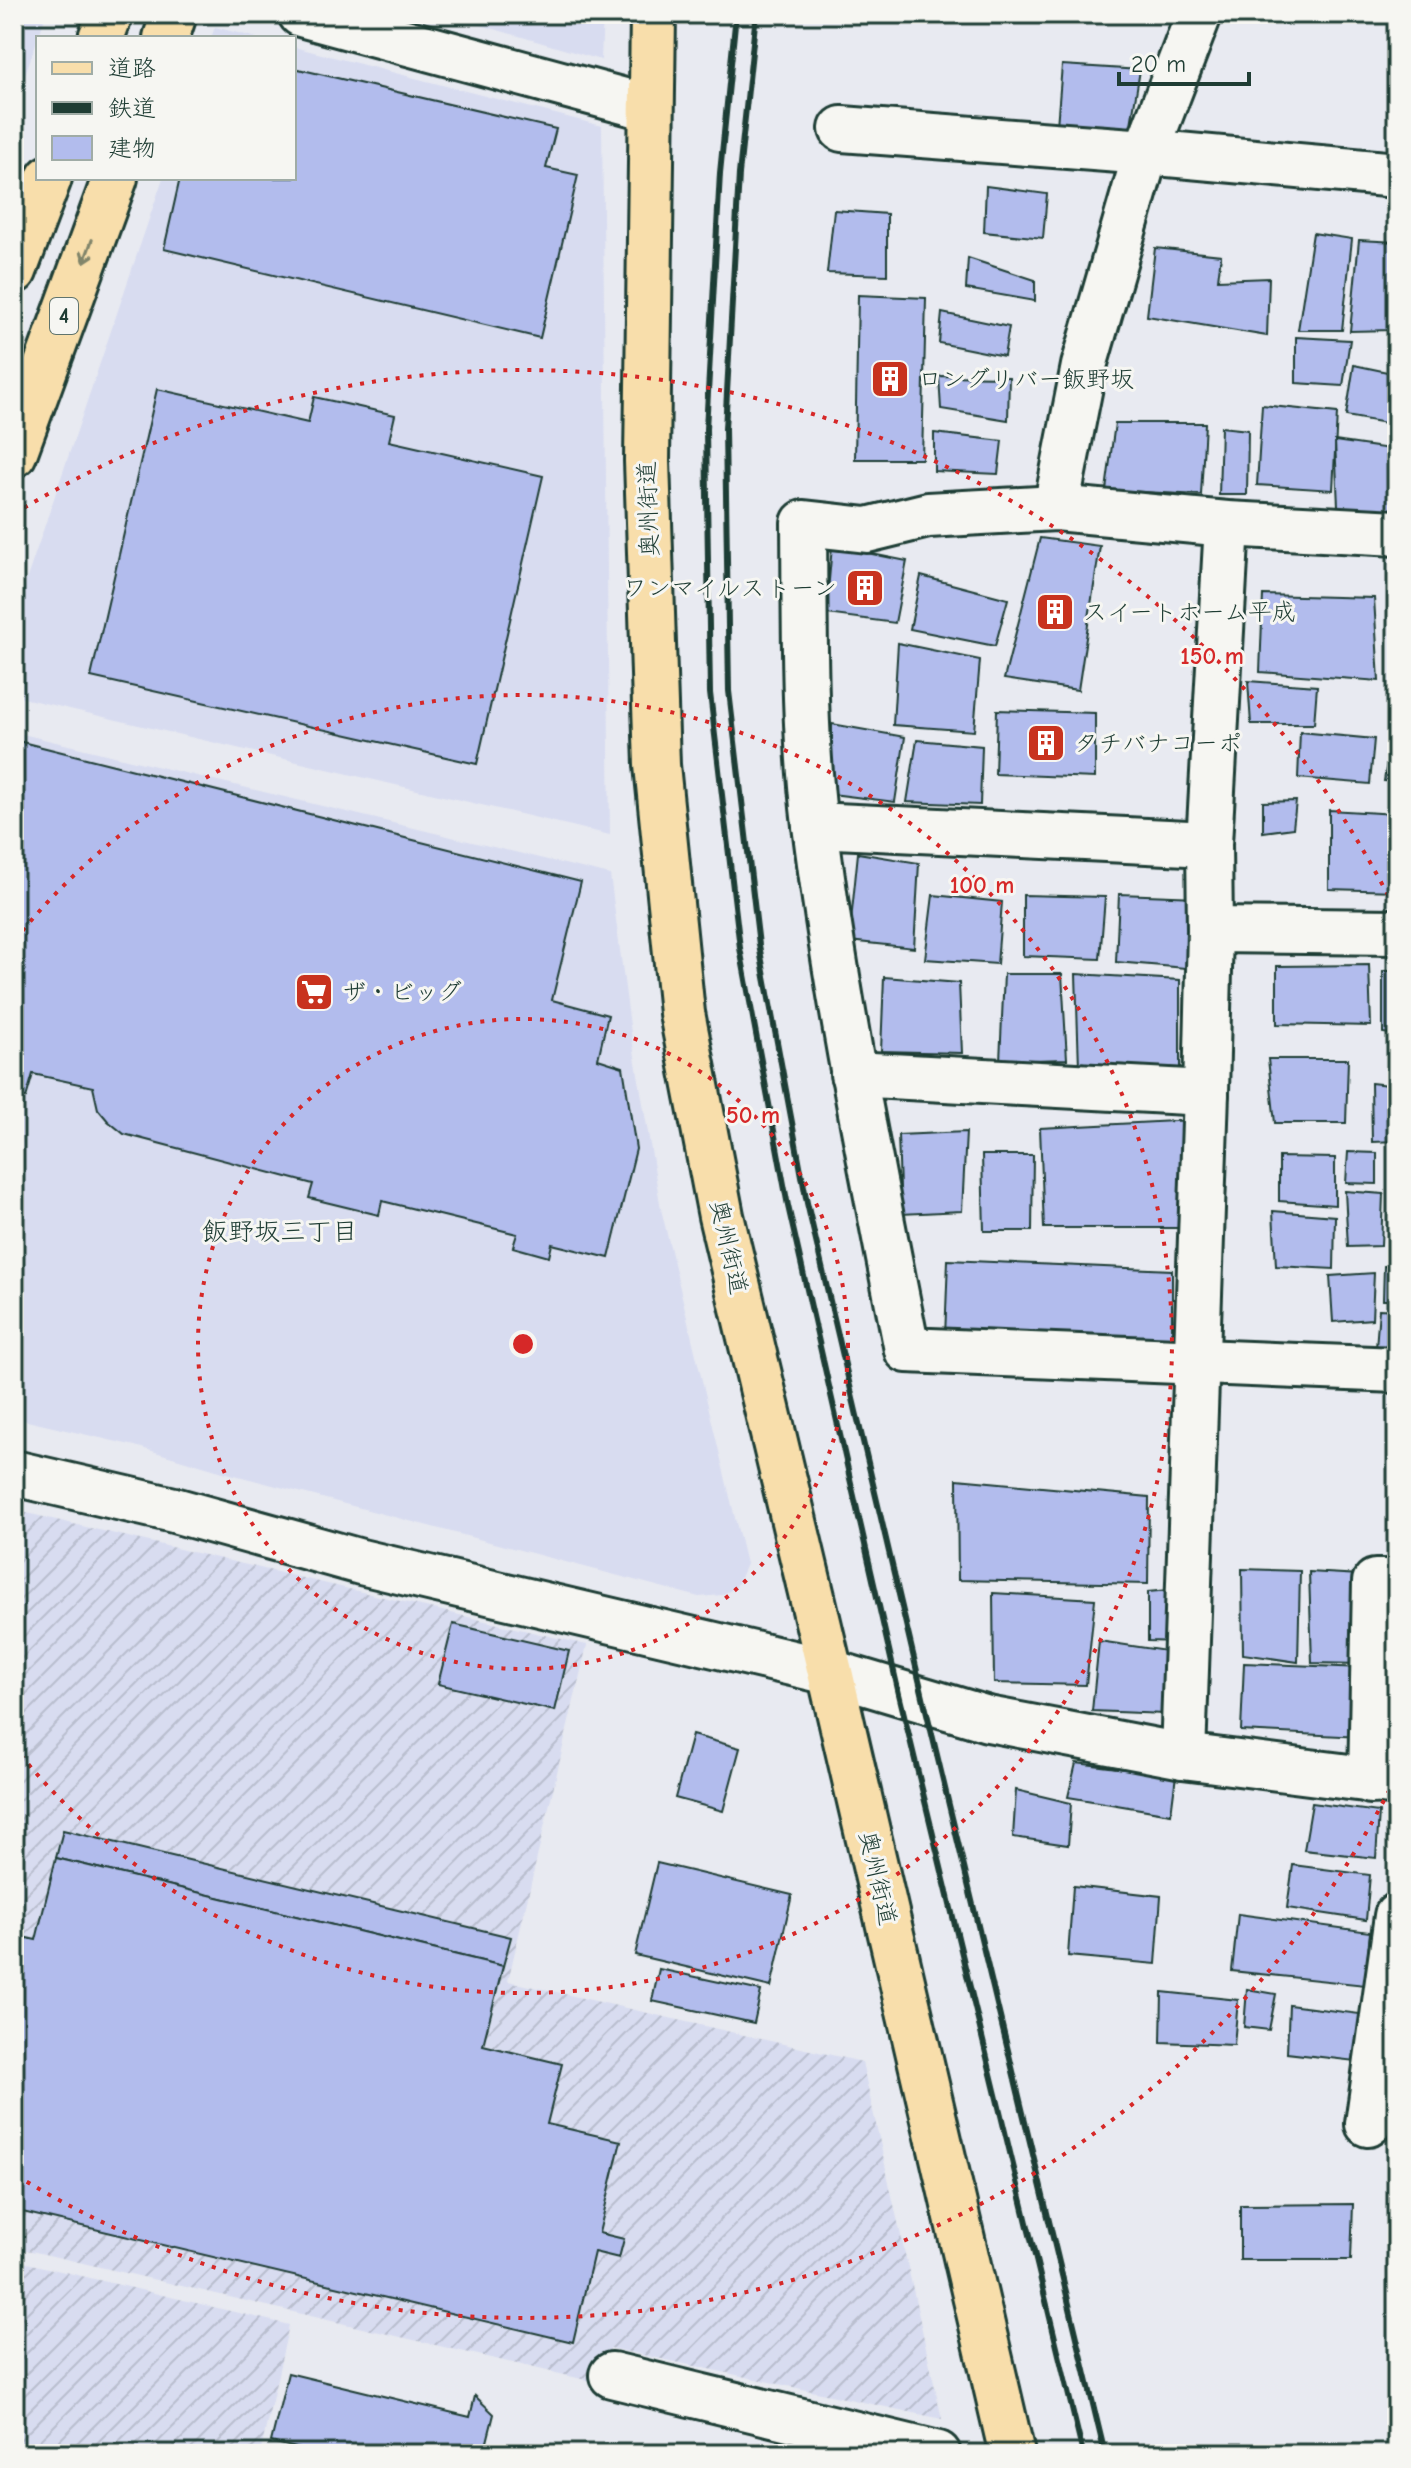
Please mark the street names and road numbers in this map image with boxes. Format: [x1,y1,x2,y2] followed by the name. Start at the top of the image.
[50,298,78,334] road number: 4
[632,461,664,557] street label: 奥州街道
[705,1197,753,1297] street label: 奥州街道
[854,1828,902,1928] street label: 奥州街道

